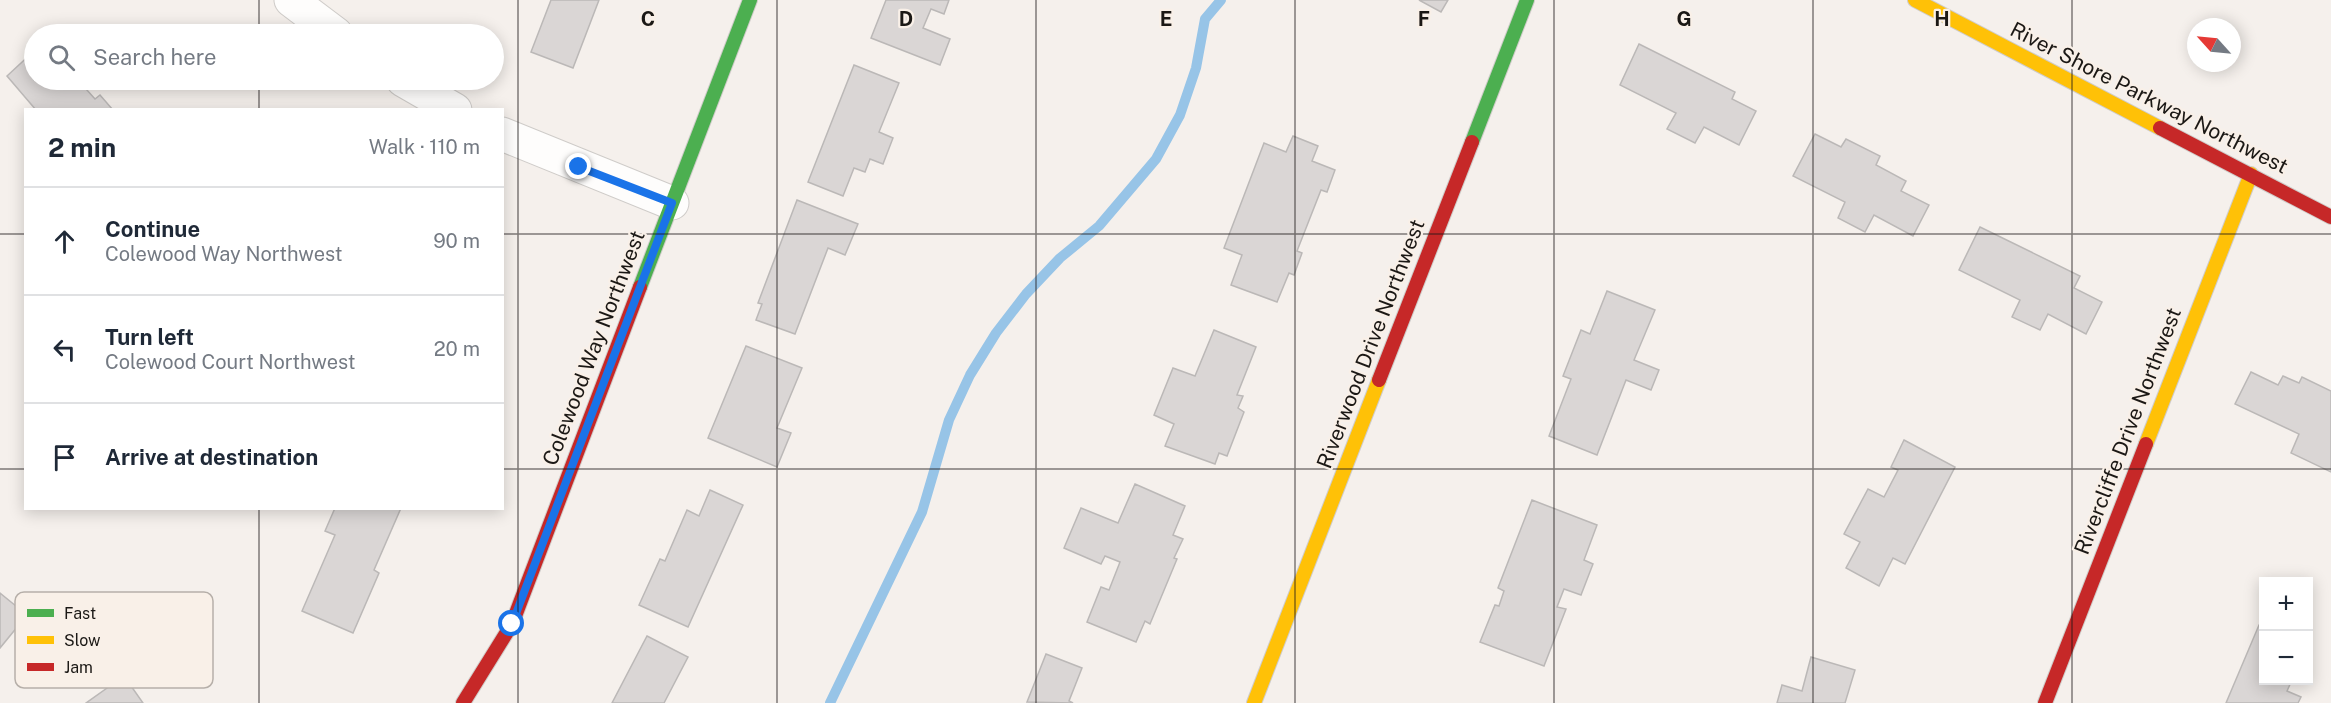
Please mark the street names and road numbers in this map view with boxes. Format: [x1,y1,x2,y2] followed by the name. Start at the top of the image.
[2006,16,2292,179] street label: River Shore Parkway Northwest
[1311,216,1430,472] street label: Riverwood Drive Northwest
[537,227,650,469] street label: Colewood Way Northwest
[2069,304,2186,558] street label: Rivercliffe Drive Northwest

